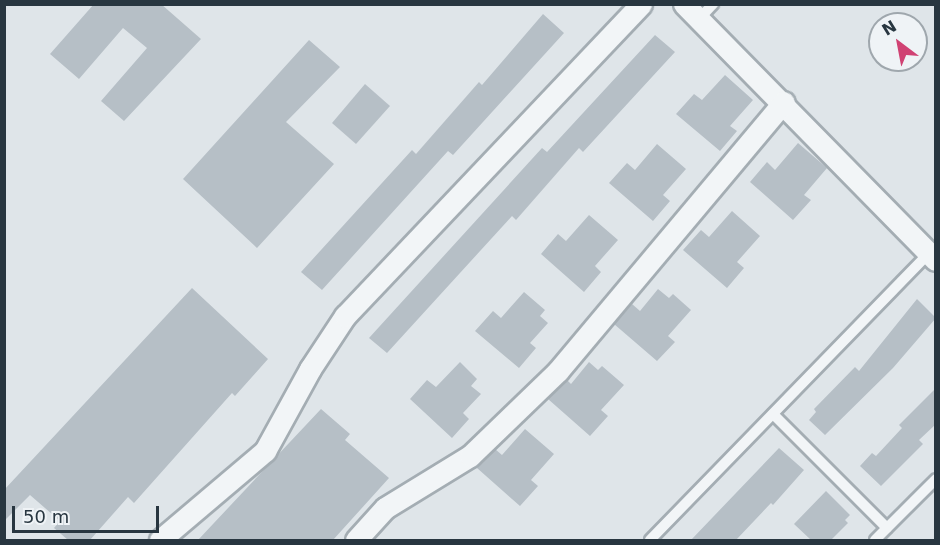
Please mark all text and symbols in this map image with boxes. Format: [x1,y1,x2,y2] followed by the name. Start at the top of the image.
[868,12,928,72] north arrow
[879,16,900,40] text: N
[15,494,162,532] scale bar
[23,506,69,527] text: 50 m

